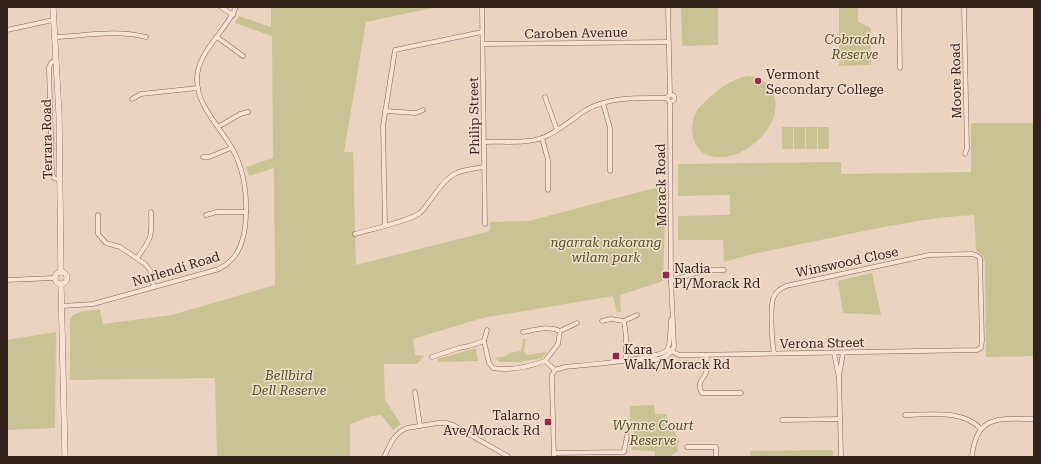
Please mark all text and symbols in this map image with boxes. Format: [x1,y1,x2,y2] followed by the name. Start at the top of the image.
[524,25,628,41] street label: Caroben Avenue
[824,32,886,62] park label: Cobradah Reserve
[948,42,964,119] street label: Moore Road
[766,67,884,97] place label: Vermont Secondary College
[753,76,763,86] marker: Vermont Secondary College
[466,77,482,155] street label: Philip Street
[39,98,55,179] street label: Terrara Road
[653,143,669,227] street label: Morack Road
[550,235,662,265] park label: ngarrak nakorang wilam park
[794,244,900,280] street label: Winswood Close
[130,248,222,289] street label: Nurlendi Road
[674,261,761,291] place label: Nadia Pl/Morack Rd
[661,270,671,280] marker: Nadia Pl/Morack Rd
[780,335,865,351] street label: Verona Street
[624,342,731,372] place label: Kara Walk/Morack Rd
[611,351,621,361] marker: Kara Walk/Morack Rd
[251,368,327,398] park label: Bellbird Dell Reserve
[443,408,541,438] place label: Talarno Ave/Morack Rd
[543,417,553,427] marker: Talarno Ave/Morack Rd
[613,418,694,448] park label: Wynne Court Reserve

